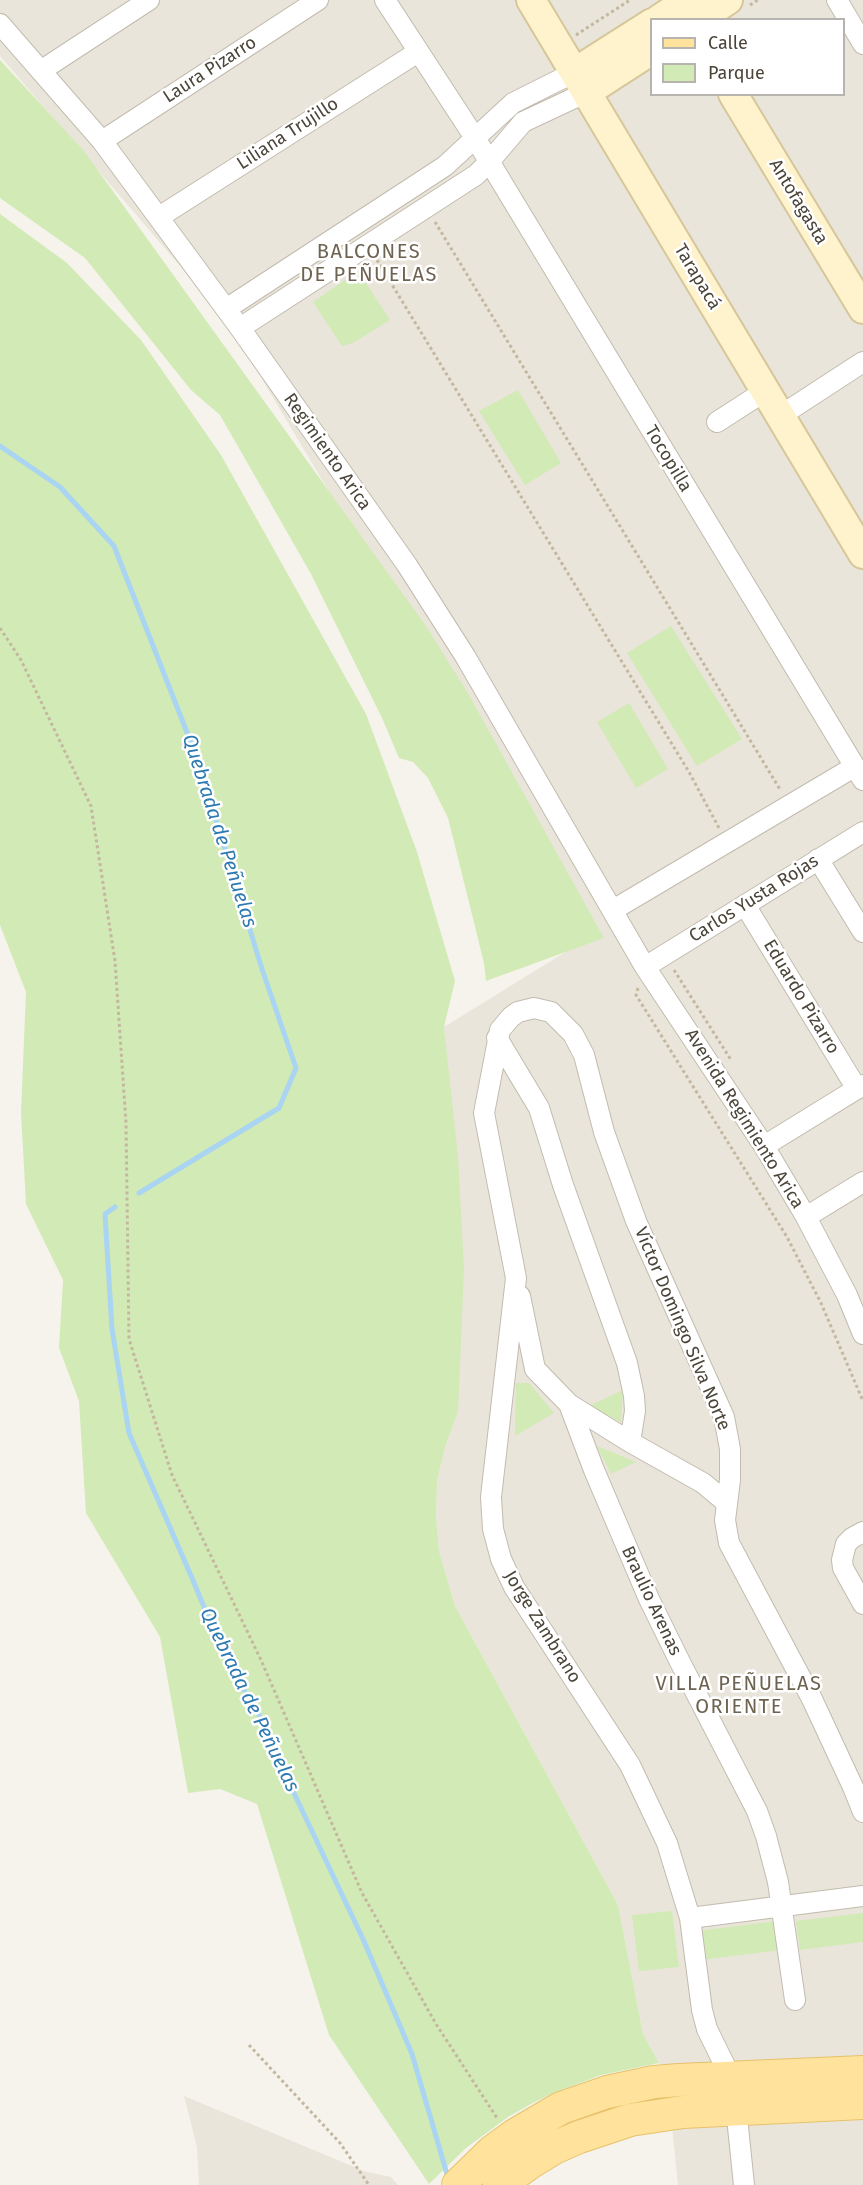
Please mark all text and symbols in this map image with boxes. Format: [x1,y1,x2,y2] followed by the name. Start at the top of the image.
[650,18,845,96] legend
[159,32,261,108] street label: Laura Pizarro
[708,32,748,54] text: Calle
[708,62,765,84] text: Parque
[233,93,343,175] street label: Liliana Trujillo
[764,155,832,249] street label: Antofagasta
[300,240,438,287] district label: BALCONES DE PEÑUELAS
[669,240,725,314] street label: Tarapacá
[279,389,375,515] street label: Regimiento Arica
[640,422,696,496] street label: Tocopilla
[176,731,262,931] water label: Quebrada de Peñuelas
[685,850,823,948] street label: Carlos Yusta Rojas
[758,936,844,1058] street label: Eduardo Pizarro
[680,1025,808,1213] street label: Avenida Regimiento Arica
[629,1224,735,1434] street label: Víctor Domingo Silva Norte
[616,1543,686,1659] street label: Braulio Arenas
[499,1567,585,1687] street label: Jorge Zambrano
[194,1604,304,1796] water label: Quebrada de Peñuelas
[656,1672,822,1719] district label: VILLA PEÑUELAS ORIENTE

